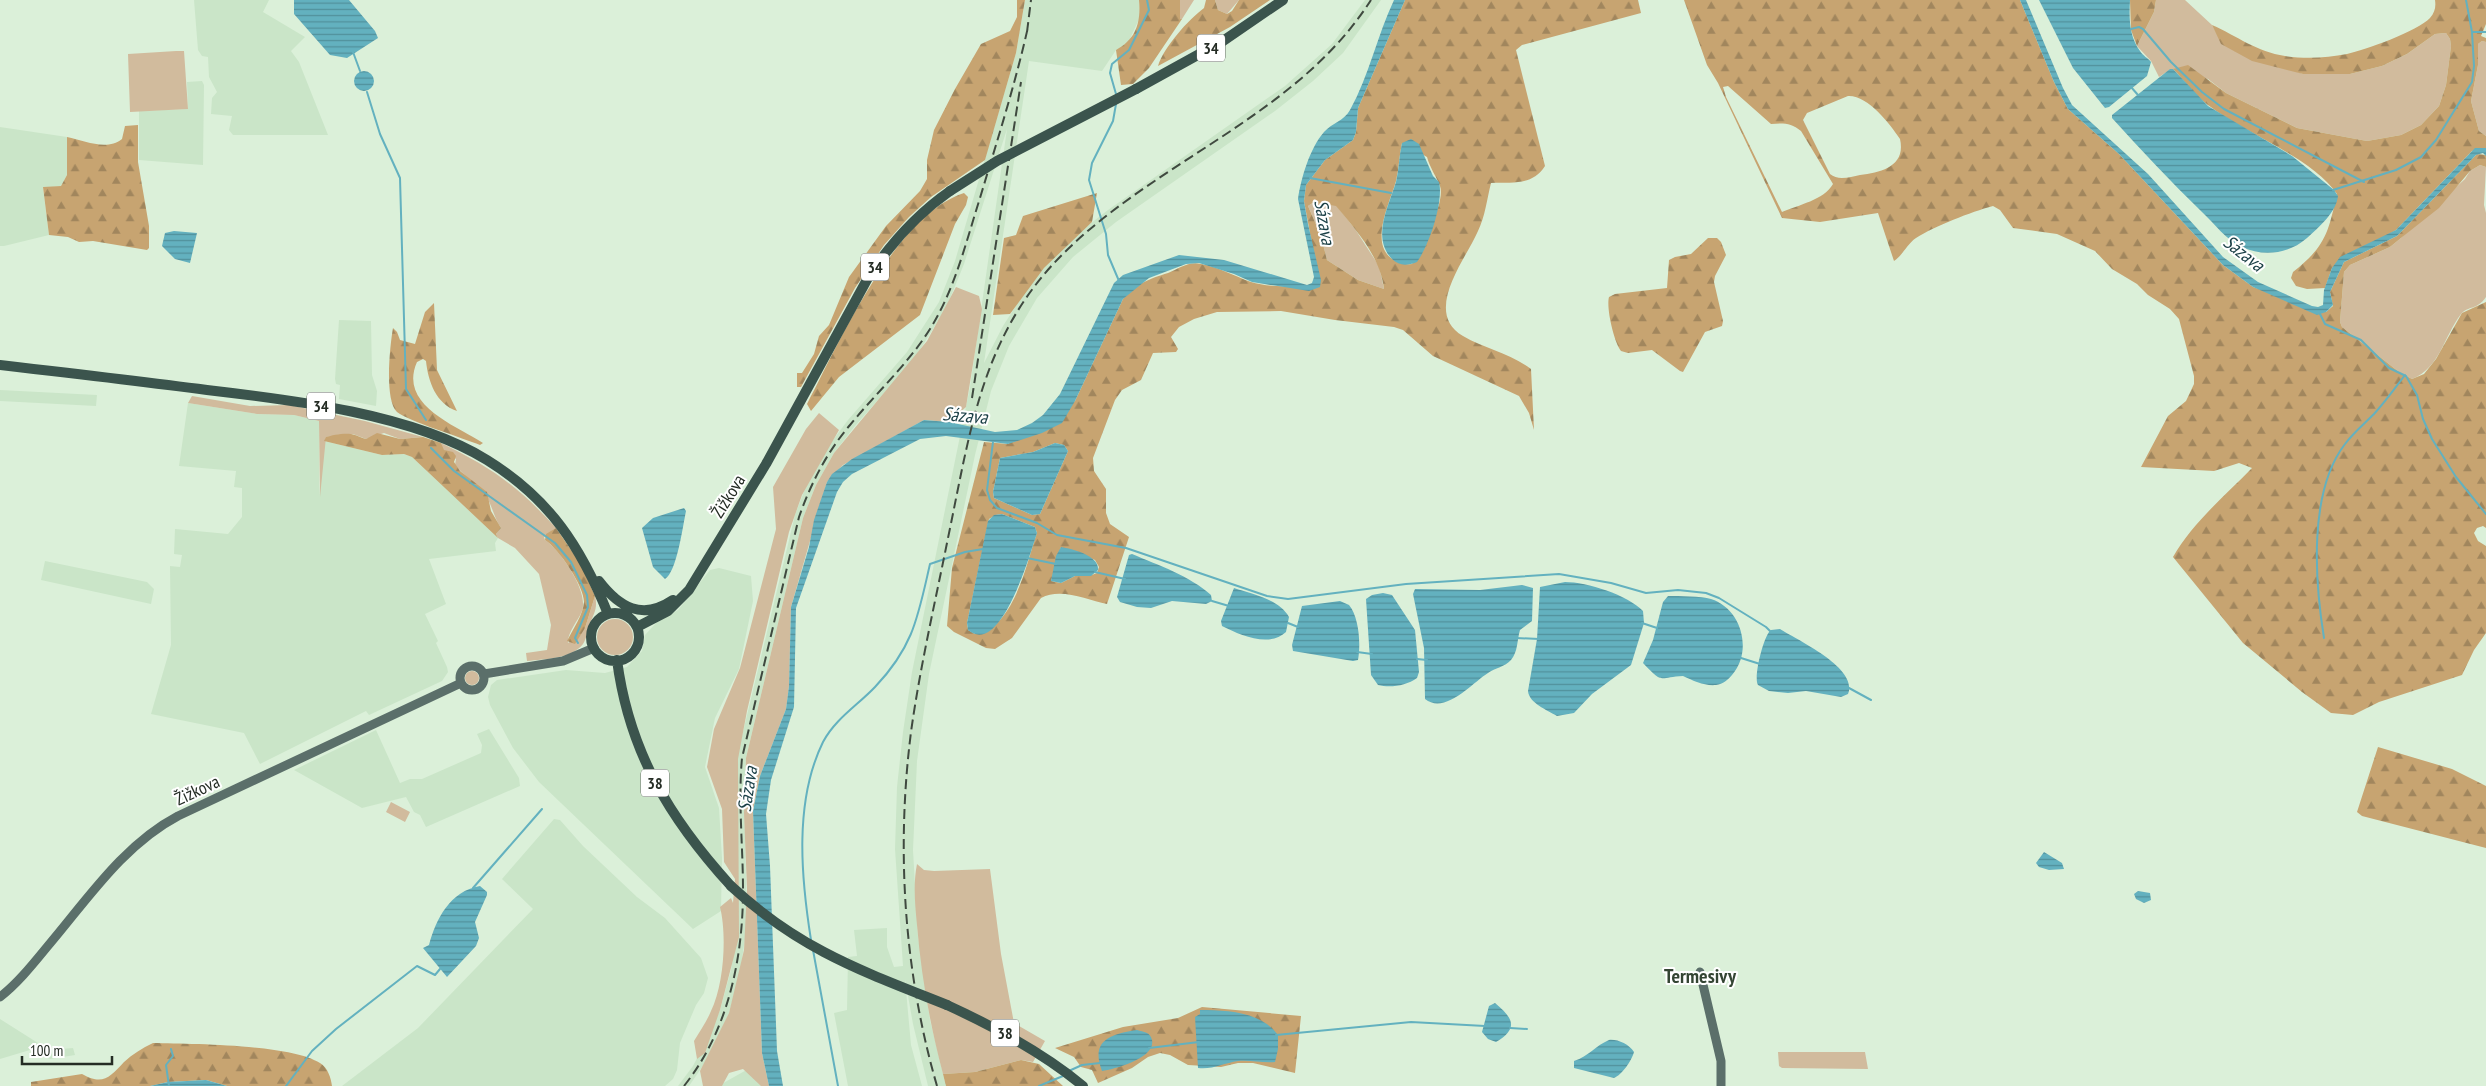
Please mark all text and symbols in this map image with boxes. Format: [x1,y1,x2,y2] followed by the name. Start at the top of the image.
[1197,34,1225,62] road number: 34
[1309,198,1341,248] water label: Sázava
[2219,230,2270,277] water label: Sázava
[861,253,889,280] road number: 34
[307,392,335,420] road number: 34
[941,401,990,429] water label: Sázava
[706,470,750,522] street label: Žižkova
[732,763,763,813] water label: Sázava
[171,770,223,810] street label: Žižkova
[641,770,669,796] road number: 38
[1664,963,1737,989] district label: Termesivy
[991,1020,1019,1046] road number: 38
[22,1034,112,1066] scale bar
[30,1041,63,1060] text: 100 m

